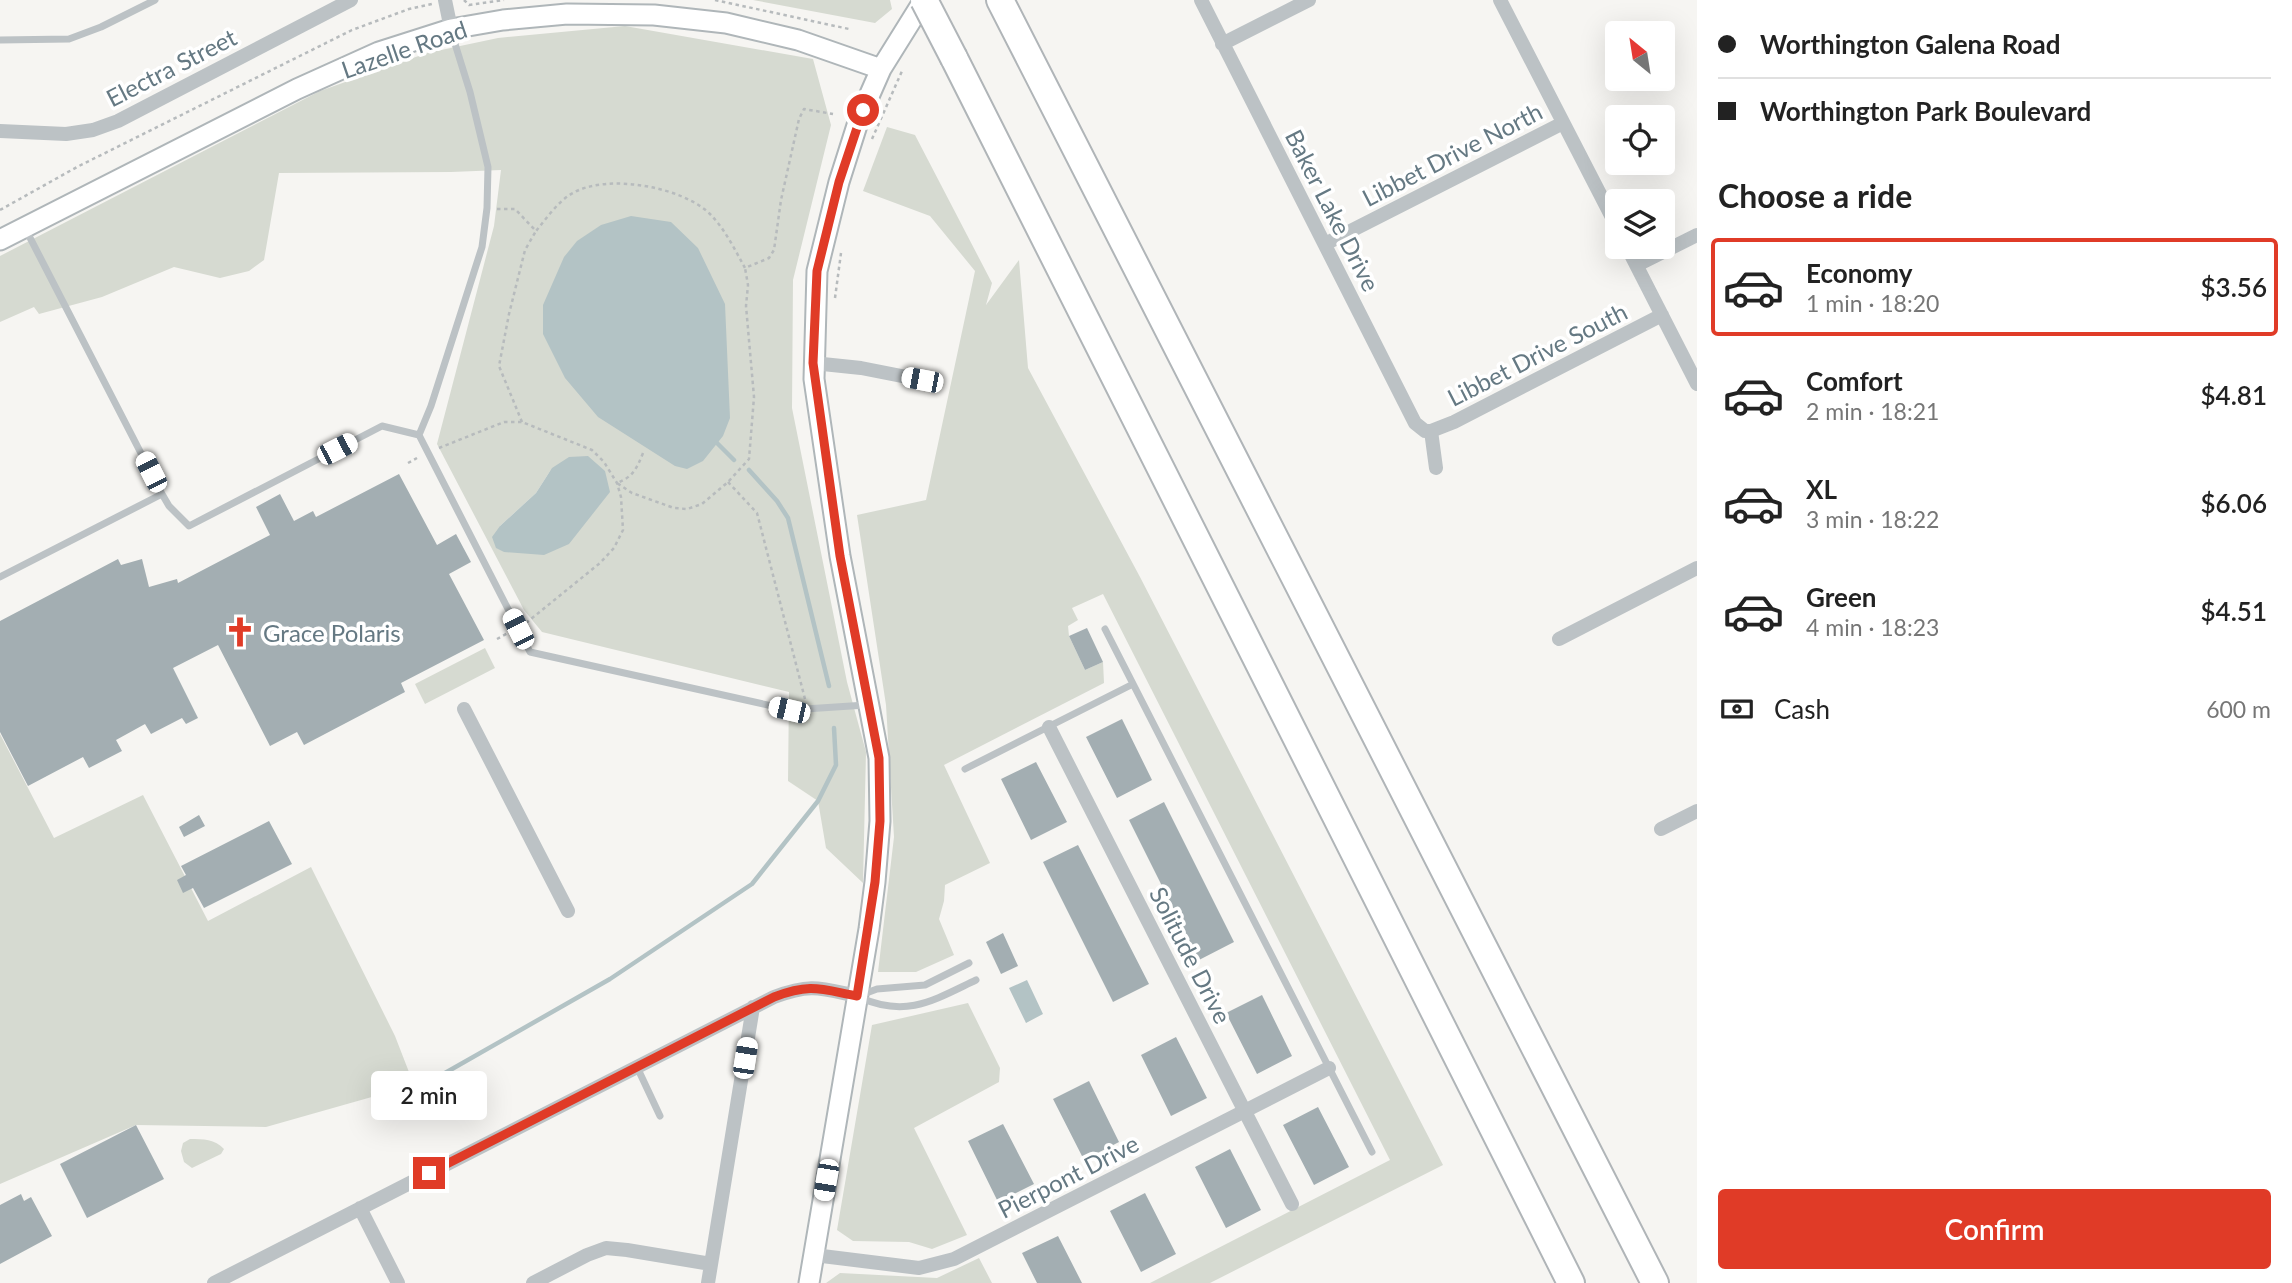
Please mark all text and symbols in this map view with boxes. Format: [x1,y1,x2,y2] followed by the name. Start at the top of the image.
[337,14,471,84] street label: Lazelle Road
[1605,21,1675,91] north arrow
[1605,21,1675,259] map controls
[101,22,241,112] street label: Electra Street
[1760,28,2060,60] text: Worthington Galena Road
[847,94,879,126] route start
[1760,95,2091,127] text: Worthington Park Boulevard
[1357,96,1547,212] street label: Libbet Drive North
[1605,105,1675,175] button: locate
[1280,124,1386,296] street label: Baker Lake Drive
[1718,176,1912,215] text: Choose a ride
[1605,189,1675,259] button: layers
[1722,256,1785,319] icon: car
[1806,257,1912,289] text: Economy
[2201,271,2267,303] text: $3.56
[1806,289,1939,317] text: 1 min · 18:20
[1442,296,1632,412] street label: Libbet Drive South
[1722,364,1785,427] icon: car
[1806,365,1903,397] text: Comfort
[900,366,945,394] car
[2201,379,2267,411] text: $4.81
[1806,397,1939,425] text: 2 min · 18:21
[314,430,361,468] car
[133,449,170,495] car
[1722,472,1785,535] icon: car
[1806,473,1837,505] text: XL
[2201,487,2267,519] text: $6.06
[1806,505,1939,533] text: 3 min · 18:22
[1722,580,1785,643] icon: car
[1806,581,1876,613] text: Green
[2201,595,2267,627] text: $4.51
[500,606,537,652] car
[1806,613,1939,641] text: 4 min · 18:23
[223,615,257,649] church icon: Grace Polaris
[263,618,401,647] place label: Grace Polaris
[1718,690,1756,728] icon: cash
[1774,693,1830,725] text: Cash
[767,695,812,725] car
[2206,695,2271,723] text: 600 m
[1144,882,1238,1028] street label: Solitude Drive
[732,1036,759,1080] car
[371,1072,487,1120] callout: 2 min
[401,1081,457,1109] text: 2 min
[993,1128,1143,1224] street label: Pierpont Drive
[413,1157,445,1189] route end
[813,1157,840,1203] car
[1718,1189,2271,1269] button: Confirm

